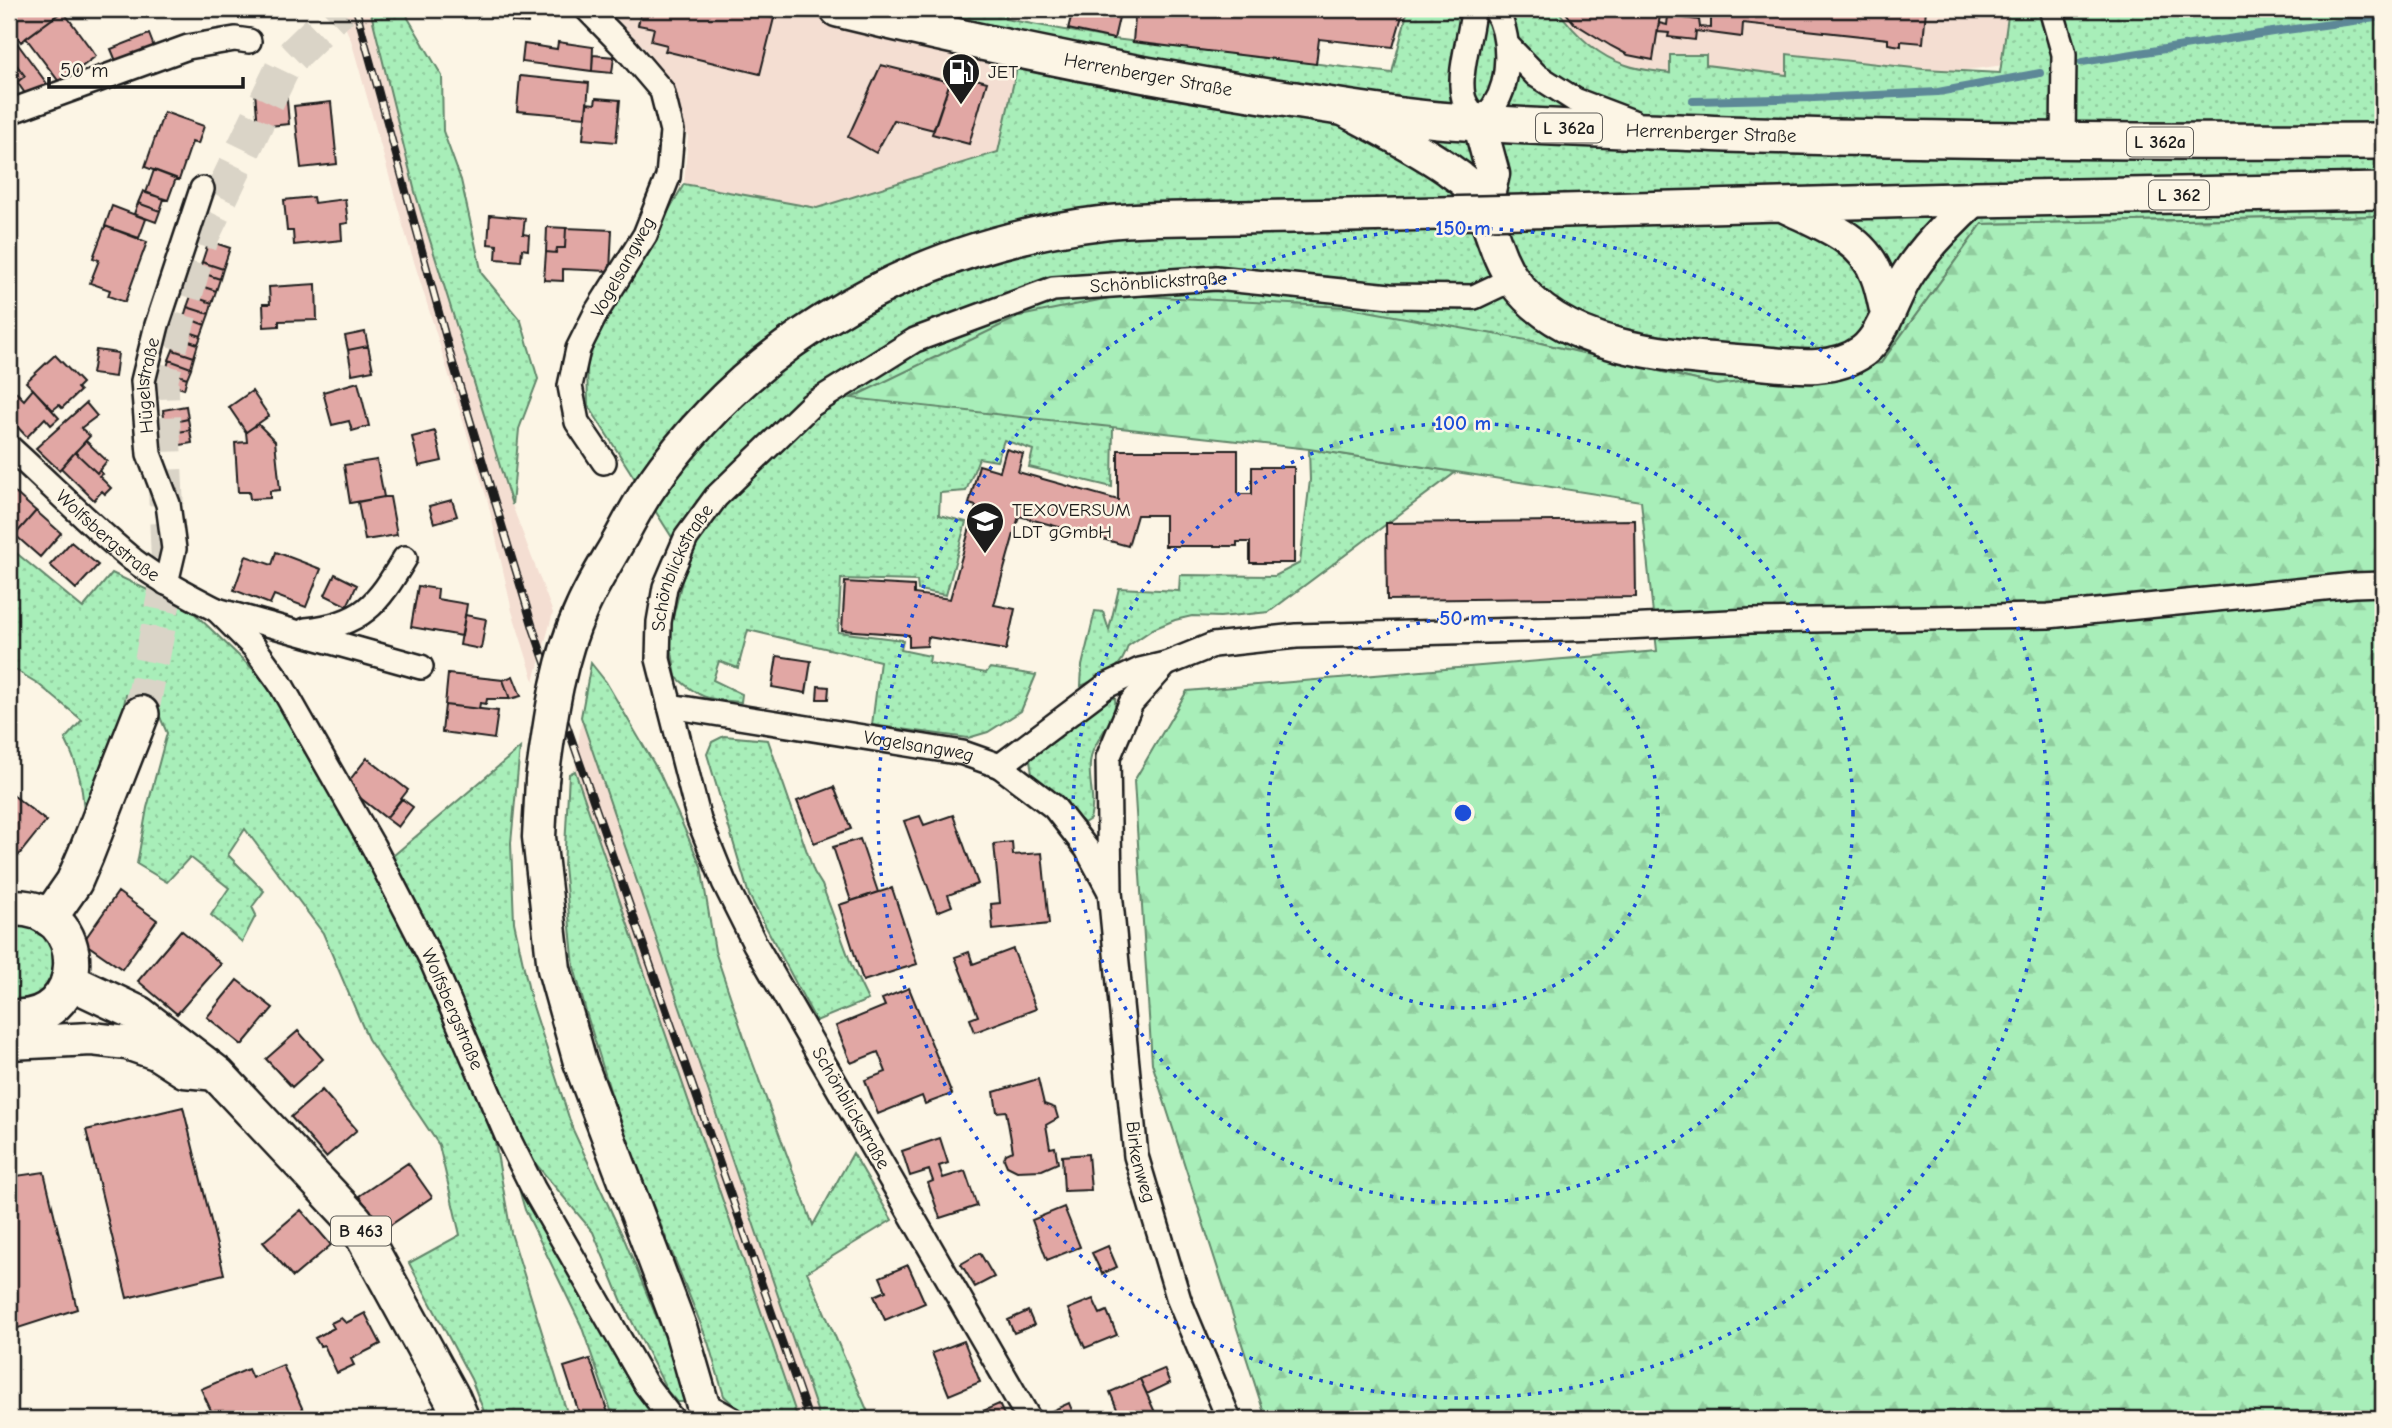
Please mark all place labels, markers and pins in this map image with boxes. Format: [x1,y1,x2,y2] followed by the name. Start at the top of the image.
[940,51,982,106] fuel station icon: JET
[988,61,1018,83] place label: JET
[1012,499,1131,543] place label: TEXOVERSUM LDT gGmbH
[964,500,1006,555] school or university icon: TEXOVERSUM LDT gGmbH
[1451,801,1475,825] centre of rings

